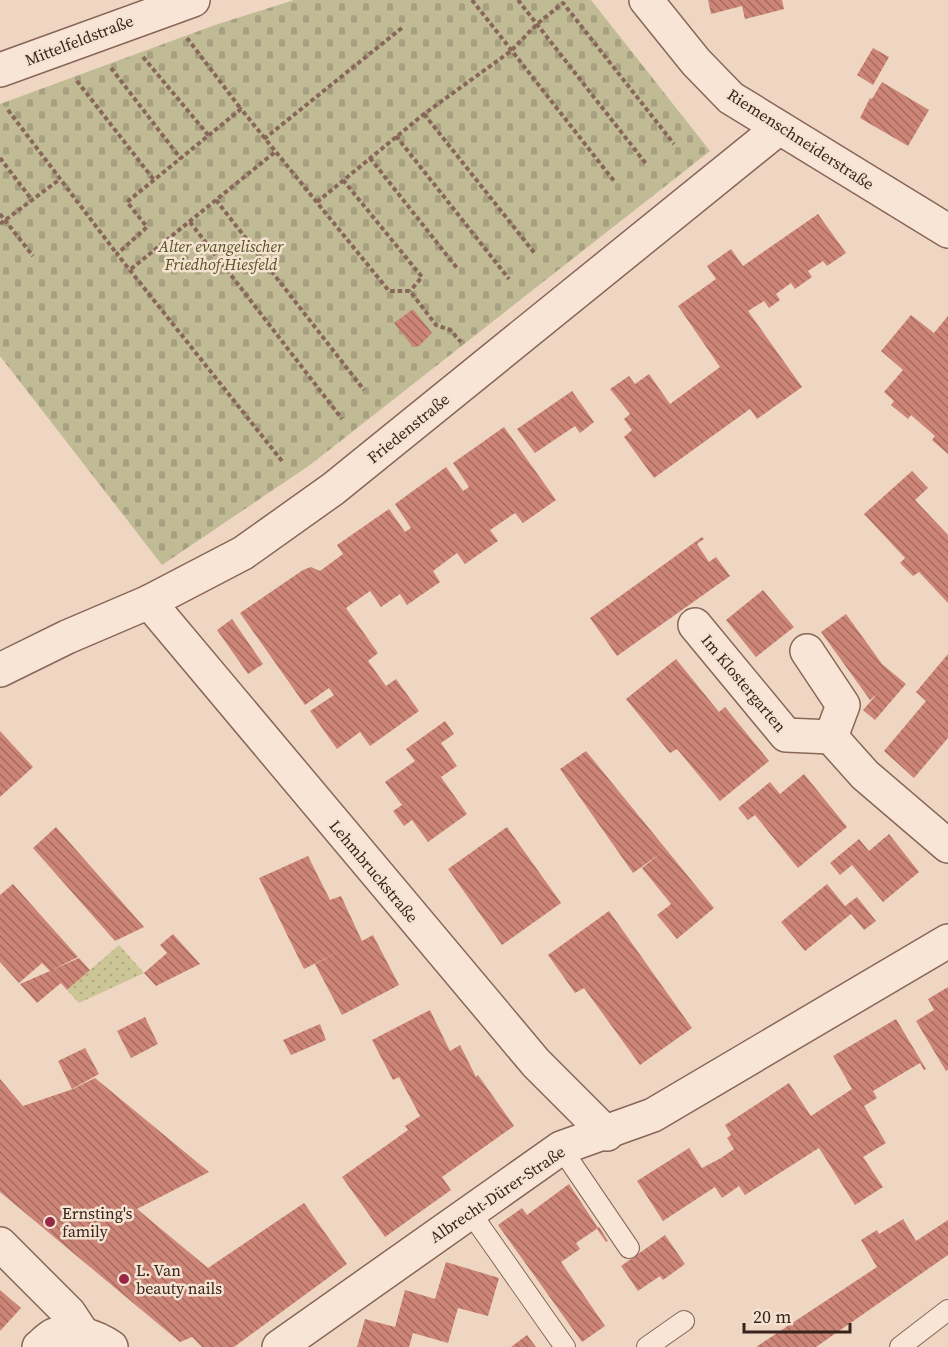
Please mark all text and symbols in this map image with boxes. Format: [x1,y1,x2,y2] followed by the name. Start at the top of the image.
[22,9,136,71] street label: Mittelfeldstraße
[723,83,879,195] street label: Riemenschneiderstraße
[158,235,284,275] park label: Alter evangelischer Friedhof Hiesfeld
[362,388,454,468] street label: Friedenstraße
[697,629,792,737] street label: Im Klostergarten
[325,815,423,927] street label: Lehmbruckstraße
[425,1140,569,1248] street label: Albrecht-Dürer-Straße
[62,1202,132,1242] place label: Ernsting's family
[43,1215,57,1229] marker: Ernsting's family
[136,1259,222,1299] place label: L. Van beauty nails
[117,1272,131,1286] marker: L. Van beauty nails
[744,1296,850,1334] scale bar
[753,1304,791,1329] text: 20 m

